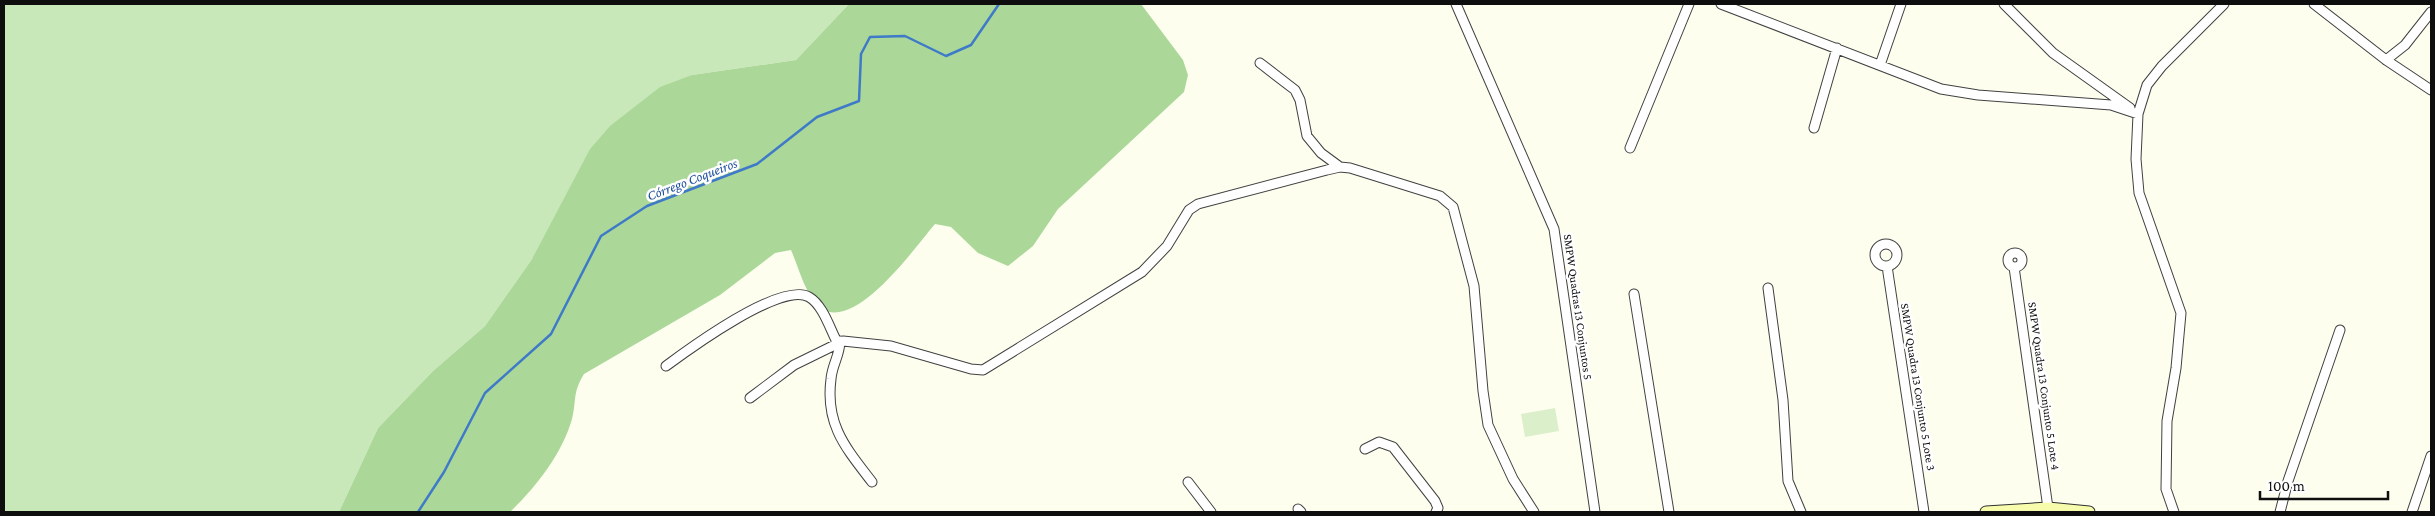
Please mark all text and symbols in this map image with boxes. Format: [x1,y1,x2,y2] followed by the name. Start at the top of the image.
[645,154,740,204] water label: Córrego Coqueiros
[1561,233,1595,381] street label: SMPW Quadras 13 Conjuntos 5
[2025,301,2063,471] street label: SMPW Quadra 13 Conjunto 5 Lote 4
[1898,302,1938,472] street label: SMPW Quadra 13 Conjunto 5 Lote 3
[2260,468,2388,500] scale bar
[2268,478,2305,494] text: 100 m

